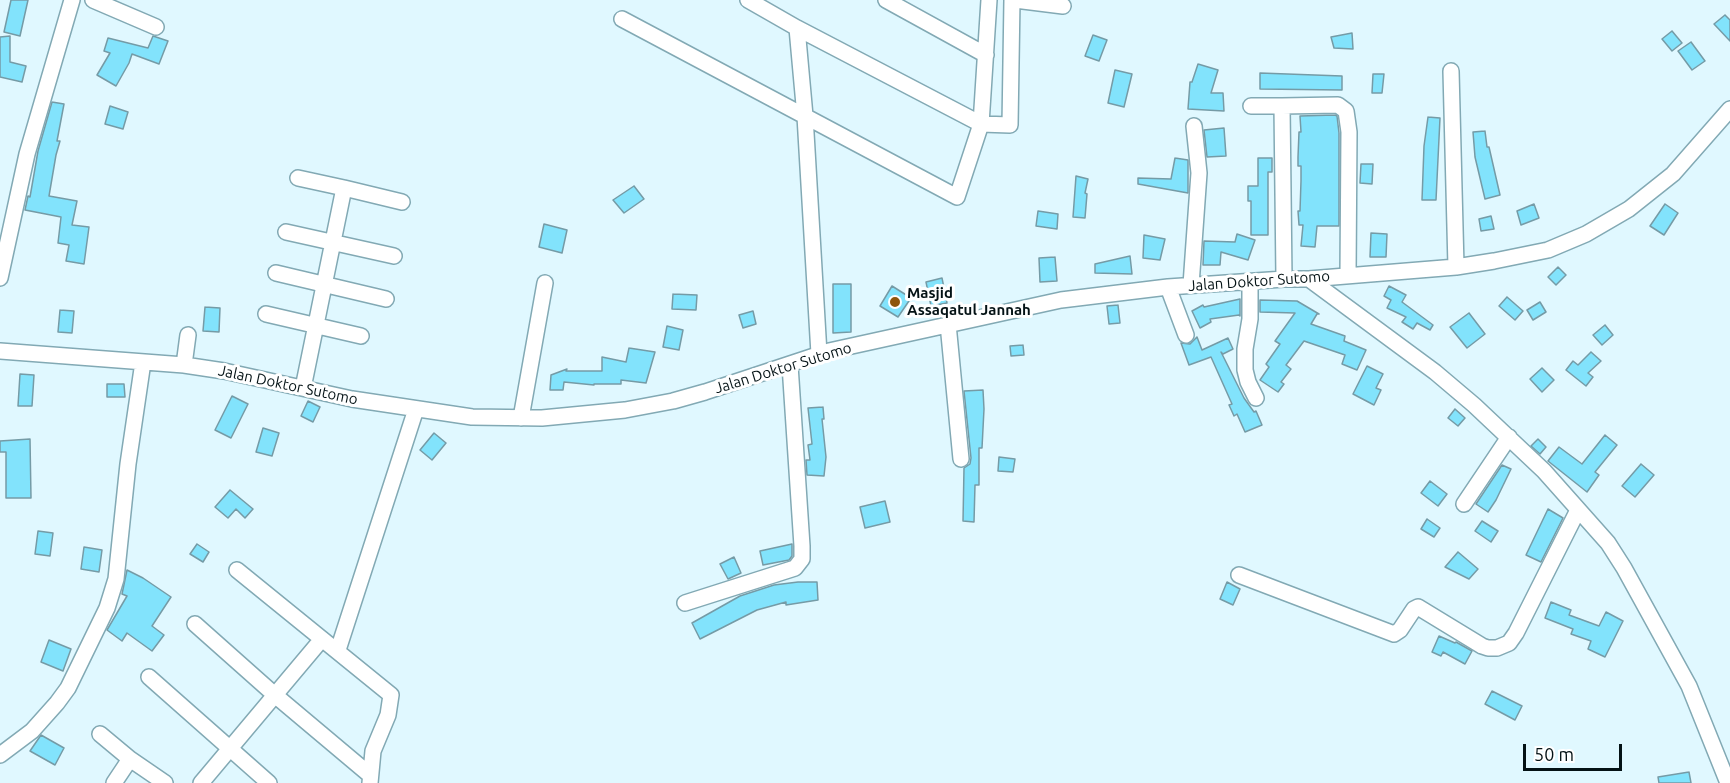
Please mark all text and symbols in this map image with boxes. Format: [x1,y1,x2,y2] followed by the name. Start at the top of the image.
[1187,267,1331,295] street label: Jalan Doktor Sutomo
[907,284,1031,319] place label: Masjid Assaqatul Jannah
[888,295,902,309] marker: Masjid Assaqatul Jannah
[712,339,854,397] street label: Jalan Doktor Sutomo
[217,361,359,409] street label: Jalan Doktor Sutomo
[1526,732,1625,770] scale bar
[1534,744,1574,764] text: 50 m

